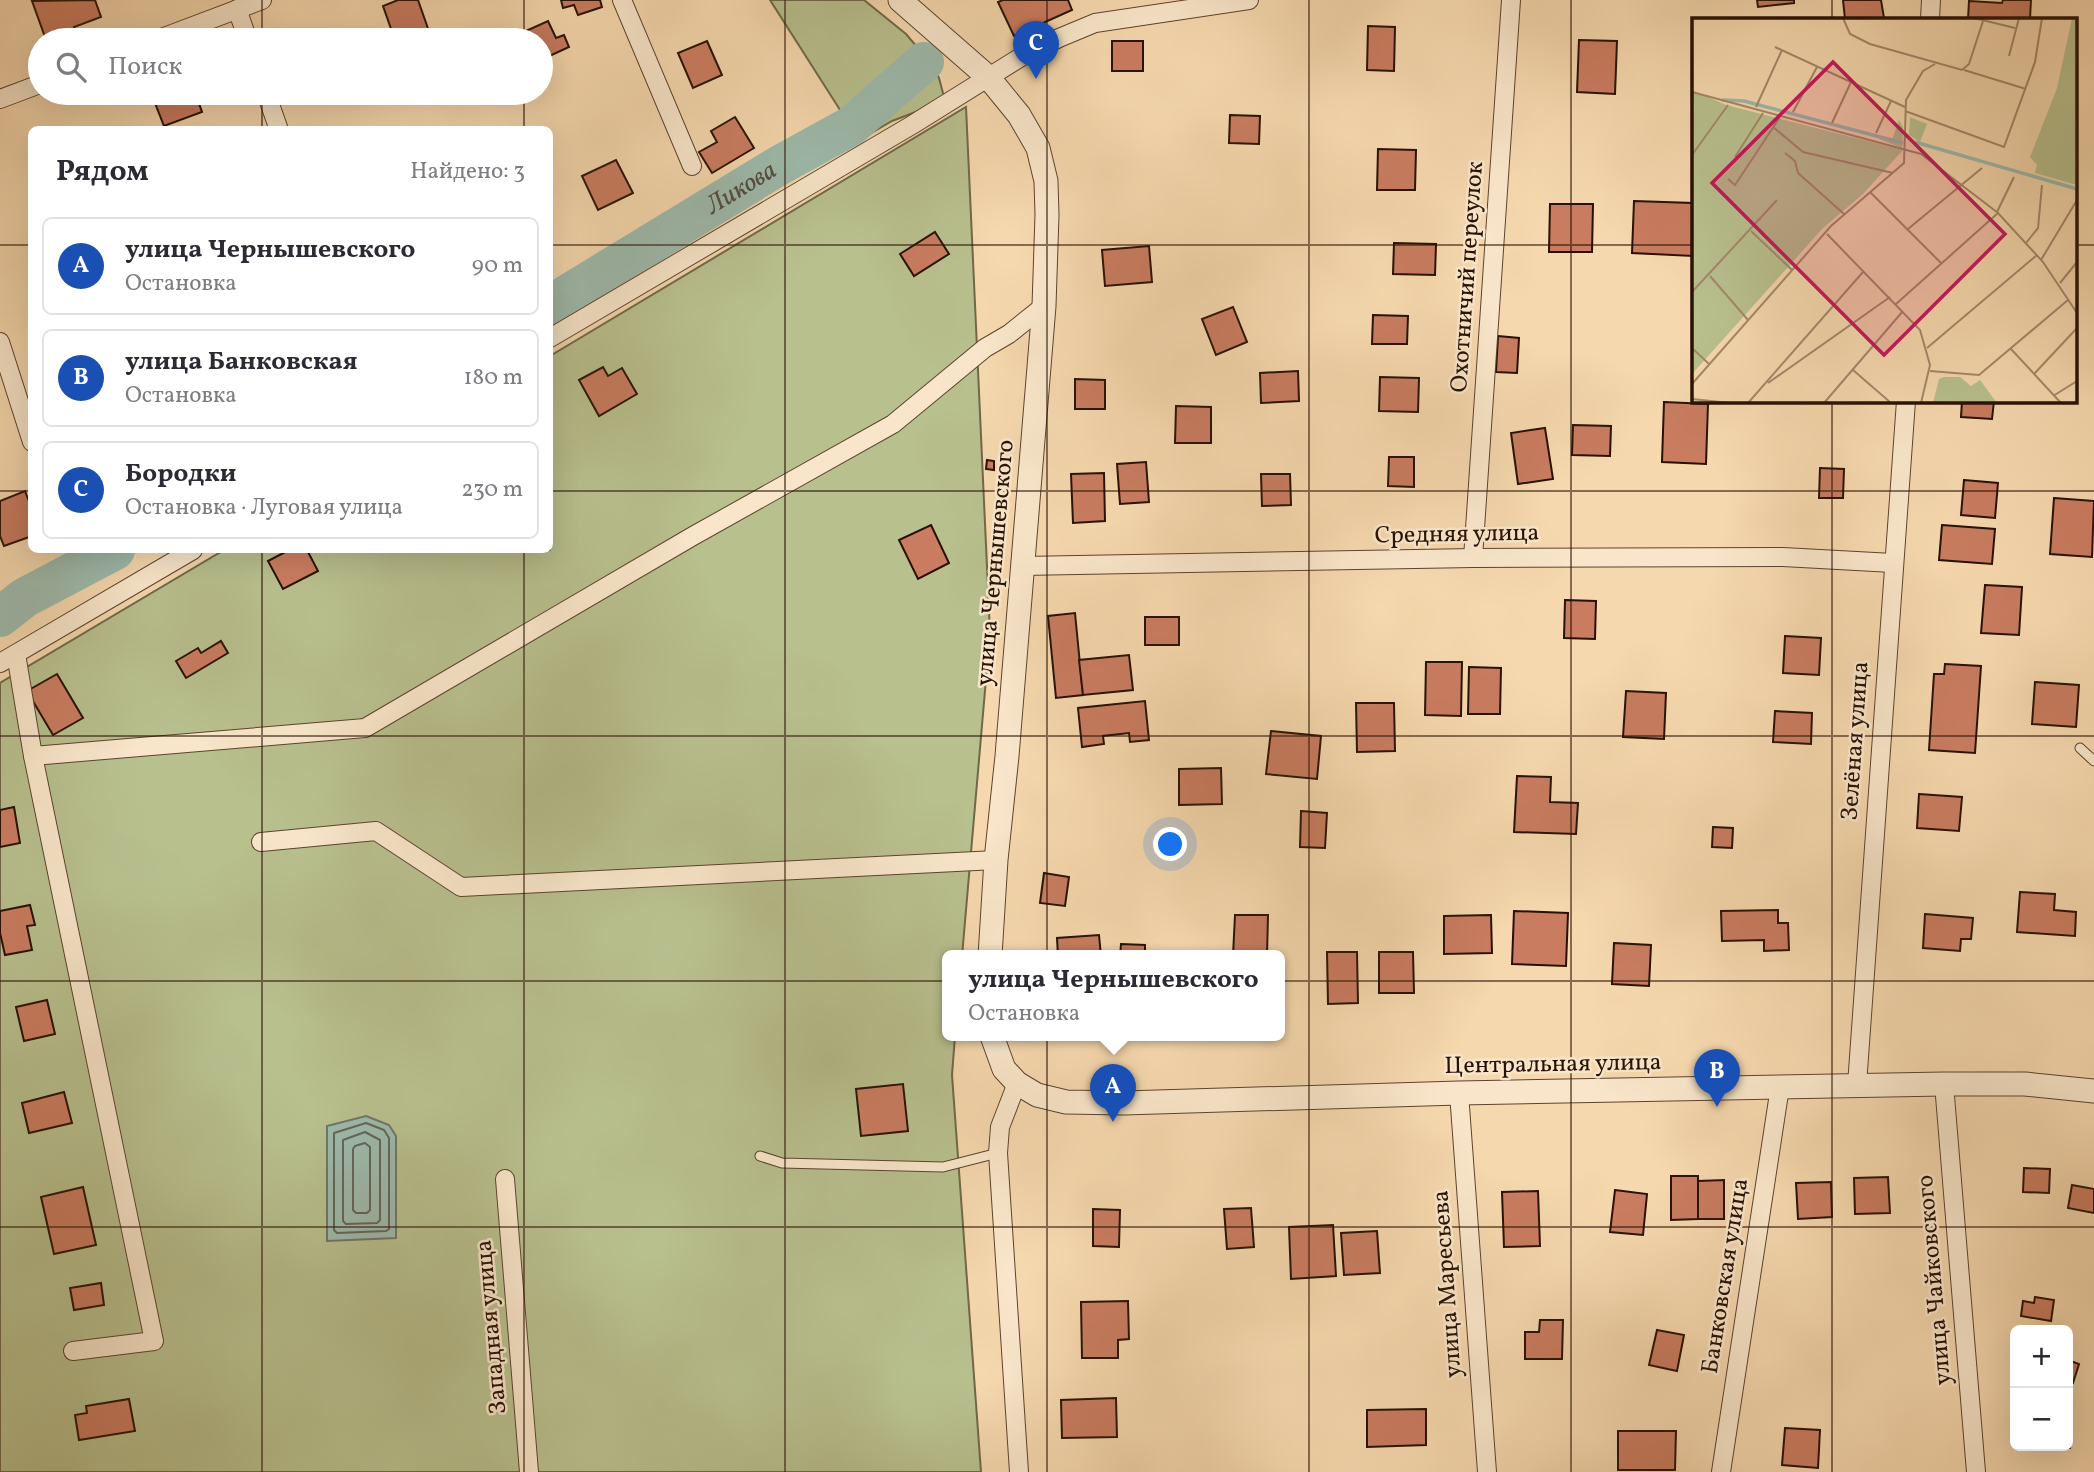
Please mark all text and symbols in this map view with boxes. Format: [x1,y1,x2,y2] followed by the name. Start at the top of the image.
[1692,18,2076,402] inset map
[1013,21,1059,79] pin: C
[28,28,553,105] search box
[52,48,90,86] icon: search
[108,49,182,85] text: Поиск
[56,151,149,193] text: Рядом
[698,153,784,224] water label: Ликова
[410,156,525,188] text: Найдено: 3
[1443,160,1493,394] street label: Охотничий переулок
[125,232,415,268] text: улица Чернышевского
[73,250,89,282] text: A
[472,250,523,282] text: 90 m
[125,268,237,300] text: Остановка
[125,344,358,380] text: улица Банковская
[73,362,89,394] text: B
[464,362,523,394] text: 180 m
[125,380,237,412] text: Остановка
[968,438,1024,688] street label: улица Чернышевского
[125,456,237,492] text: Бородки
[74,474,88,506] text: C
[461,474,523,506] text: 230 m
[125,492,403,524] text: Остановка · Луговая улица
[1374,517,1540,553] street label: Средняя улица
[1833,660,1879,822] street label: Зелёная улица
[1153,827,1187,861] your location
[942,950,1285,1041] popup
[968,962,1259,998] text: улица Чернышевского
[968,998,1080,1030] text: Остановка
[1444,1046,1662,1084] street label: Центральная улица
[1694,1049,1740,1107] pin: B
[1090,1064,1136,1122] pin: A
[1909,1173,1961,1387] street label: улица Чайковского
[1694,1176,1758,1376] street label: Банковская улица
[1424,1189,1472,1379] street label: улица Маресьева
[467,1238,517,1416] street label: Западная улица
[2010,1325,2073,1451] map controls
[2010,1325,2073,1388] button: +
[2010,1388,2073,1451] button: −

